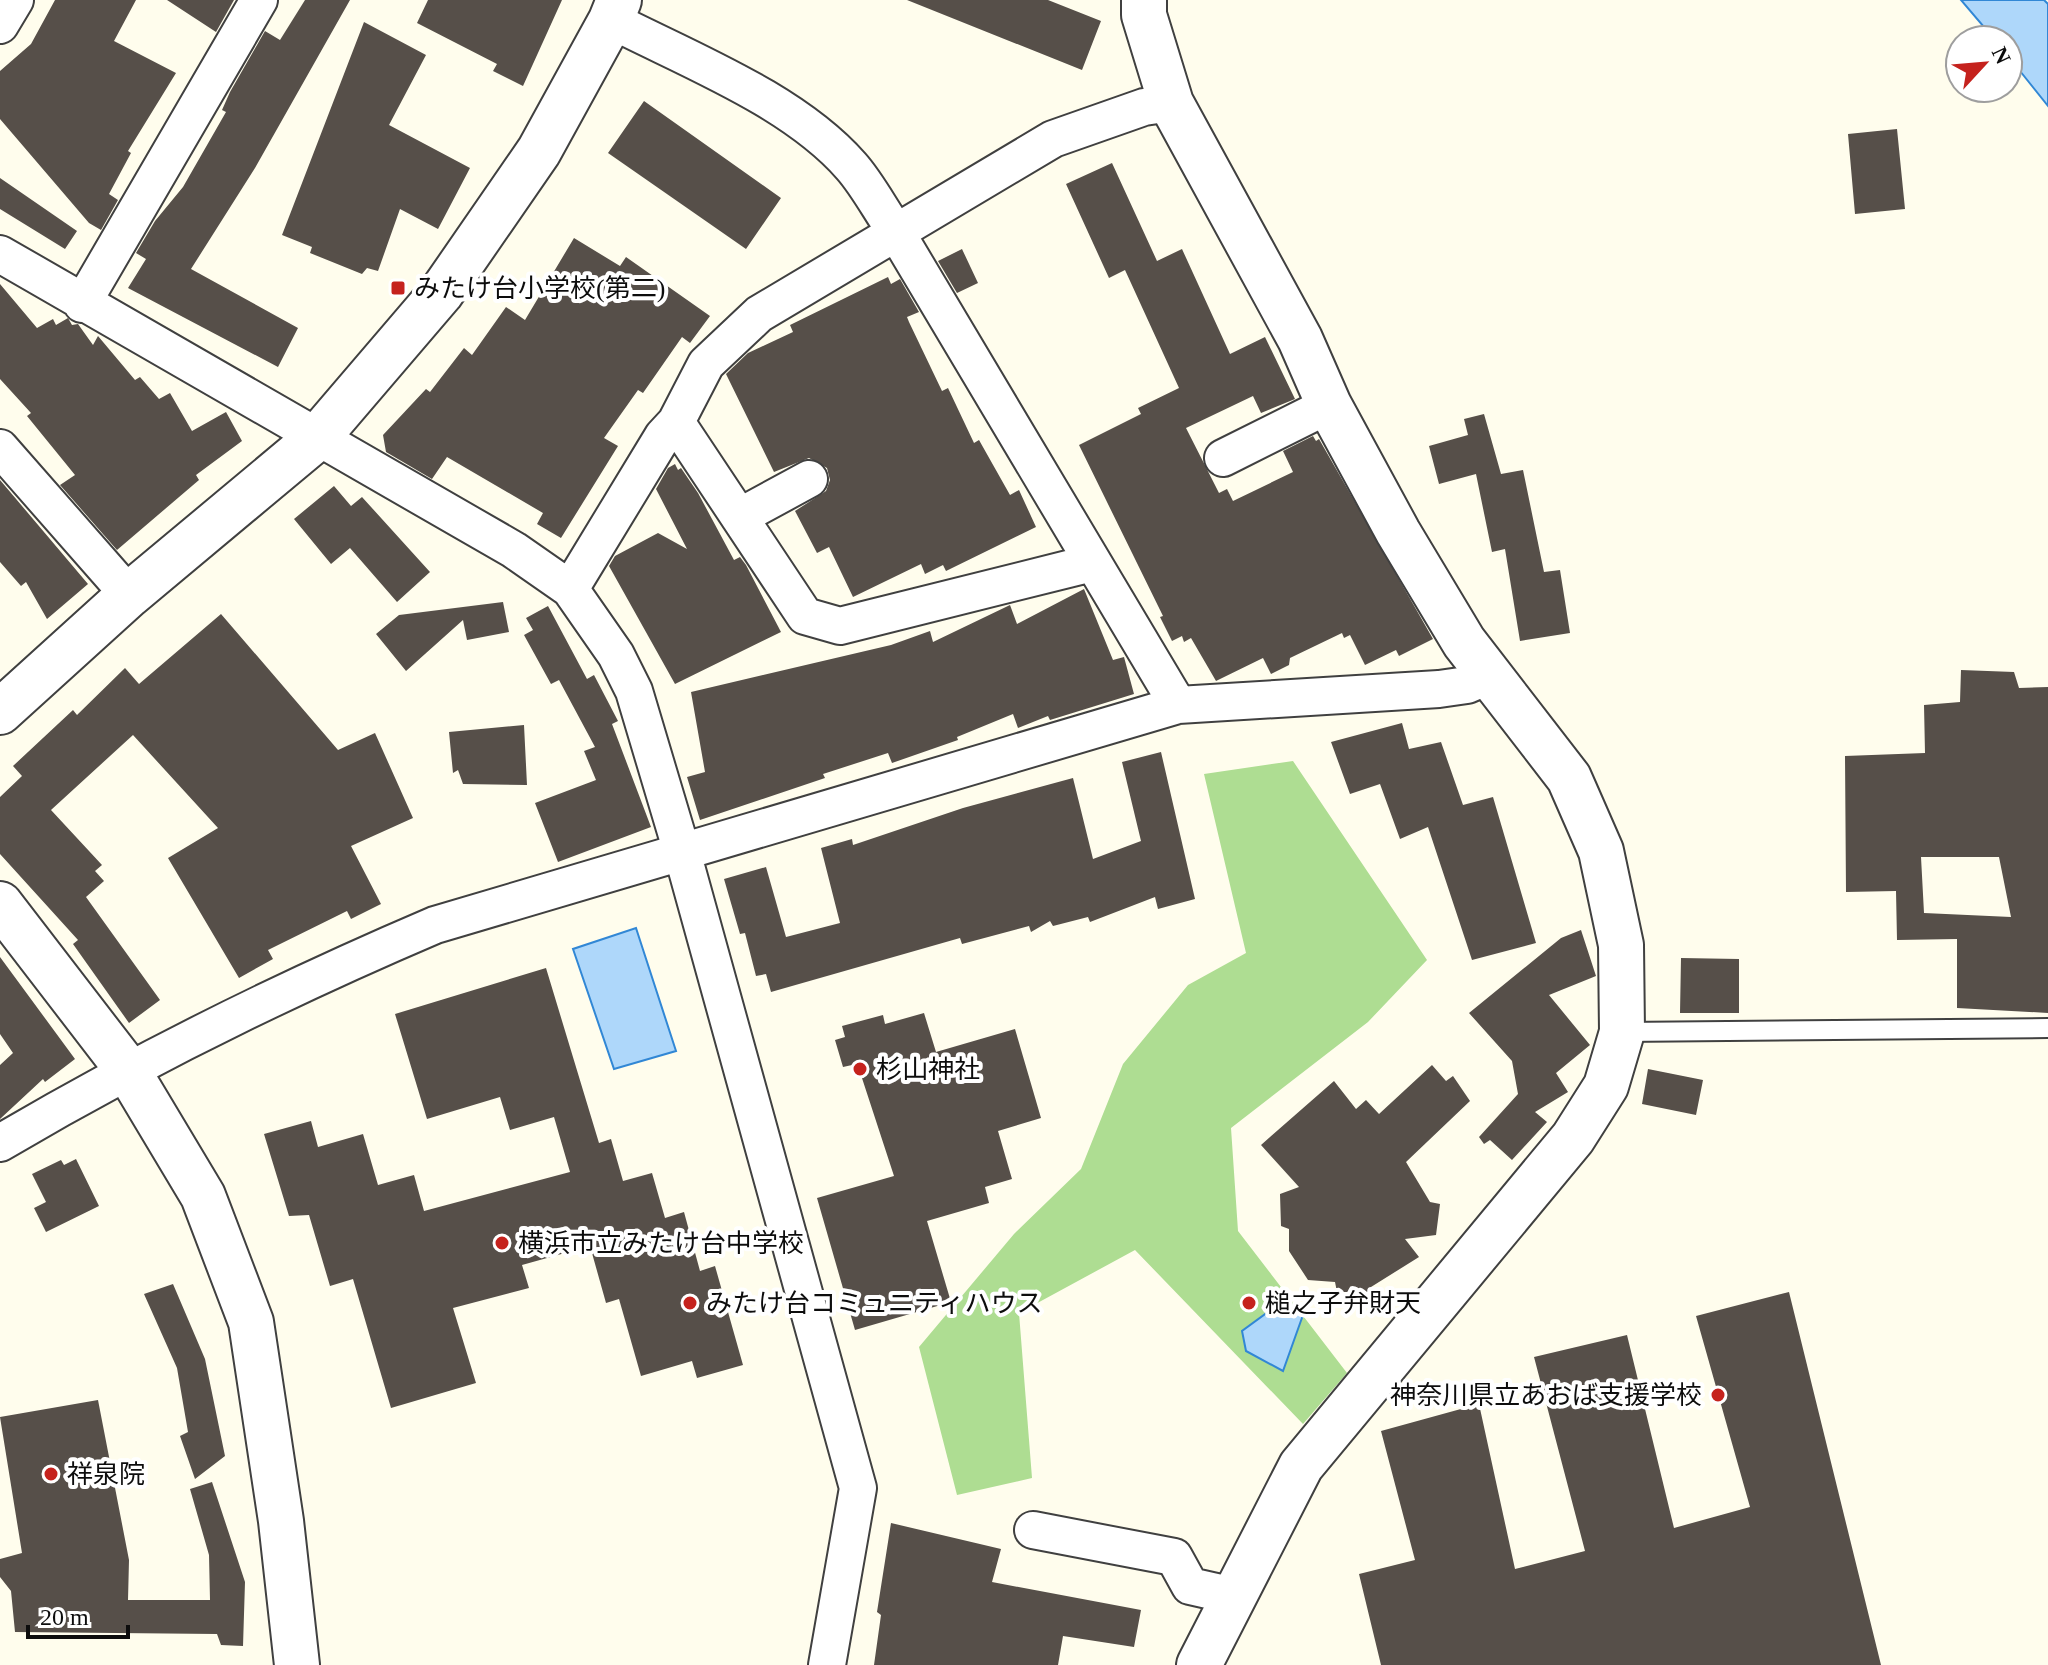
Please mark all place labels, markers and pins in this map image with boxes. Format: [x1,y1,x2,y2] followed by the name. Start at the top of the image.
[414,274,665,303] place label: みたけ台小学校(第二)
[389,279,407,297] marker: みたけ台小学校(第二)
[876,1055,980,1084] place label: 杉山神社
[851,1060,869,1078] marker: 杉山神社
[518,1229,804,1258] place label: 横浜市立みたけ台中学校
[493,1234,511,1252] marker: 横浜市立みたけ台中学校
[706,1289,1042,1318] place label: みたけ台コミュニティハウス
[1265,1289,1421,1318] place label: 槌之子弁財天
[681,1294,699,1312] marker: みたけ台コミュニティハウス
[1240,1294,1258,1312] marker: 槌之子弁財天
[1390,1381,1702,1410] place label: 神奈川県立あおば支援学校
[1709,1386,1727,1404] marker: 神奈川県立あおば支援学校
[67,1460,145,1489] place label: 祥泉院
[42,1465,60,1483] marker: 祥泉院

